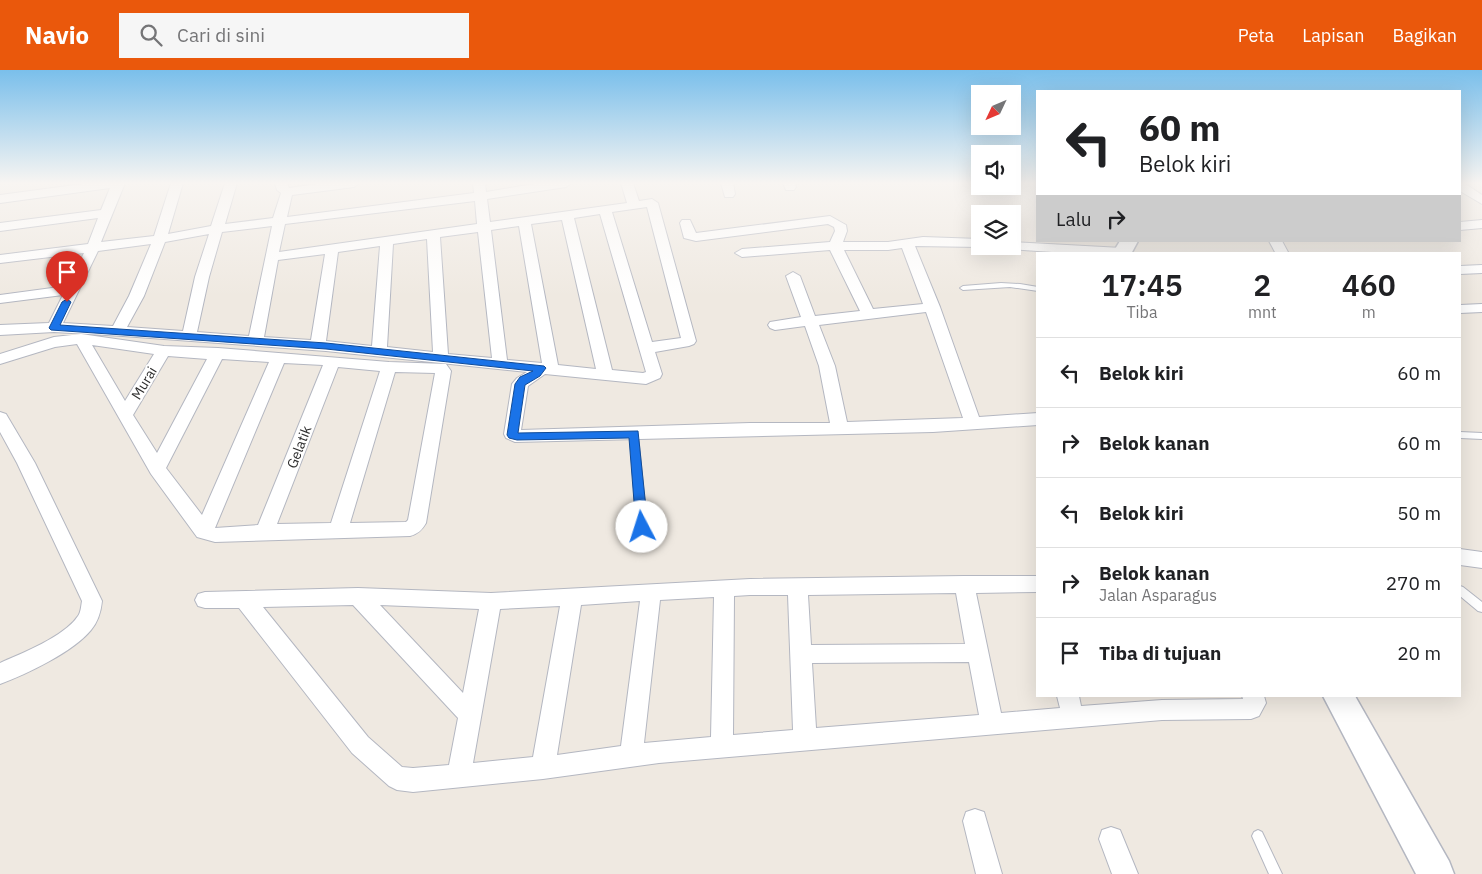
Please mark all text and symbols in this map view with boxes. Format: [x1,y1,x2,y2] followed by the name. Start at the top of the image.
[119,13,469,58] search box
[25,19,89,51] text: Navio
[137,21,165,49] icon: search
[177,23,265,47] text: Cari di sini
[1238,24,1274,47] text: Peta
[1302,24,1364,47] text: Lapisan
[1392,24,1457,47] text: Bagikan
[971,85,1021,135] north arrow
[971,85,1021,255] map controls
[1139,105,1221,151] text: 60 m
[1056,110,1121,175] icon: left
[971,145,1021,195] button: sound
[1139,149,1231,178] text: Belok kiri
[971,205,1021,255] button: layers
[1102,205,1130,233] icon: right
[1056,207,1092,231] text: Lalu
[46,251,88,302] pin
[53,258,81,286] icon: arrive
[1101,265,1183,304] text: 17:45
[1253,265,1271,304] text: 2
[1342,265,1396,304] text: 460
[1126,302,1157,322] text: Tiba
[1248,302,1277,322] text: mnt
[1362,302,1376,322] text: m
[1056,359,1084,387] icon: left
[1099,361,1184,385] text: Belok kiri
[1397,361,1441,385] text: 60 m
[127,363,161,403] street label: Murai
[283,422,316,471] street label: Gelatik
[1056,429,1084,457] icon: right
[1099,431,1210,455] text: Belok kanan
[1397,431,1441,455] text: 60 m
[1056,499,1084,527] icon: left
[615,500,667,552] position arrow
[1099,501,1184,525] text: Belok kiri
[1397,501,1441,525] text: 50 m
[1099,561,1210,585] text: Belok kanan
[1056,569,1084,597] icon: right
[1386,571,1441,595] text: 270 m
[1099,585,1217,605] text: Jalan Asparagus
[1056,639,1084,667] icon: arrive
[1099,641,1221,665] text: Tiba di tujuan
[1397,641,1441,665] text: 20 m

